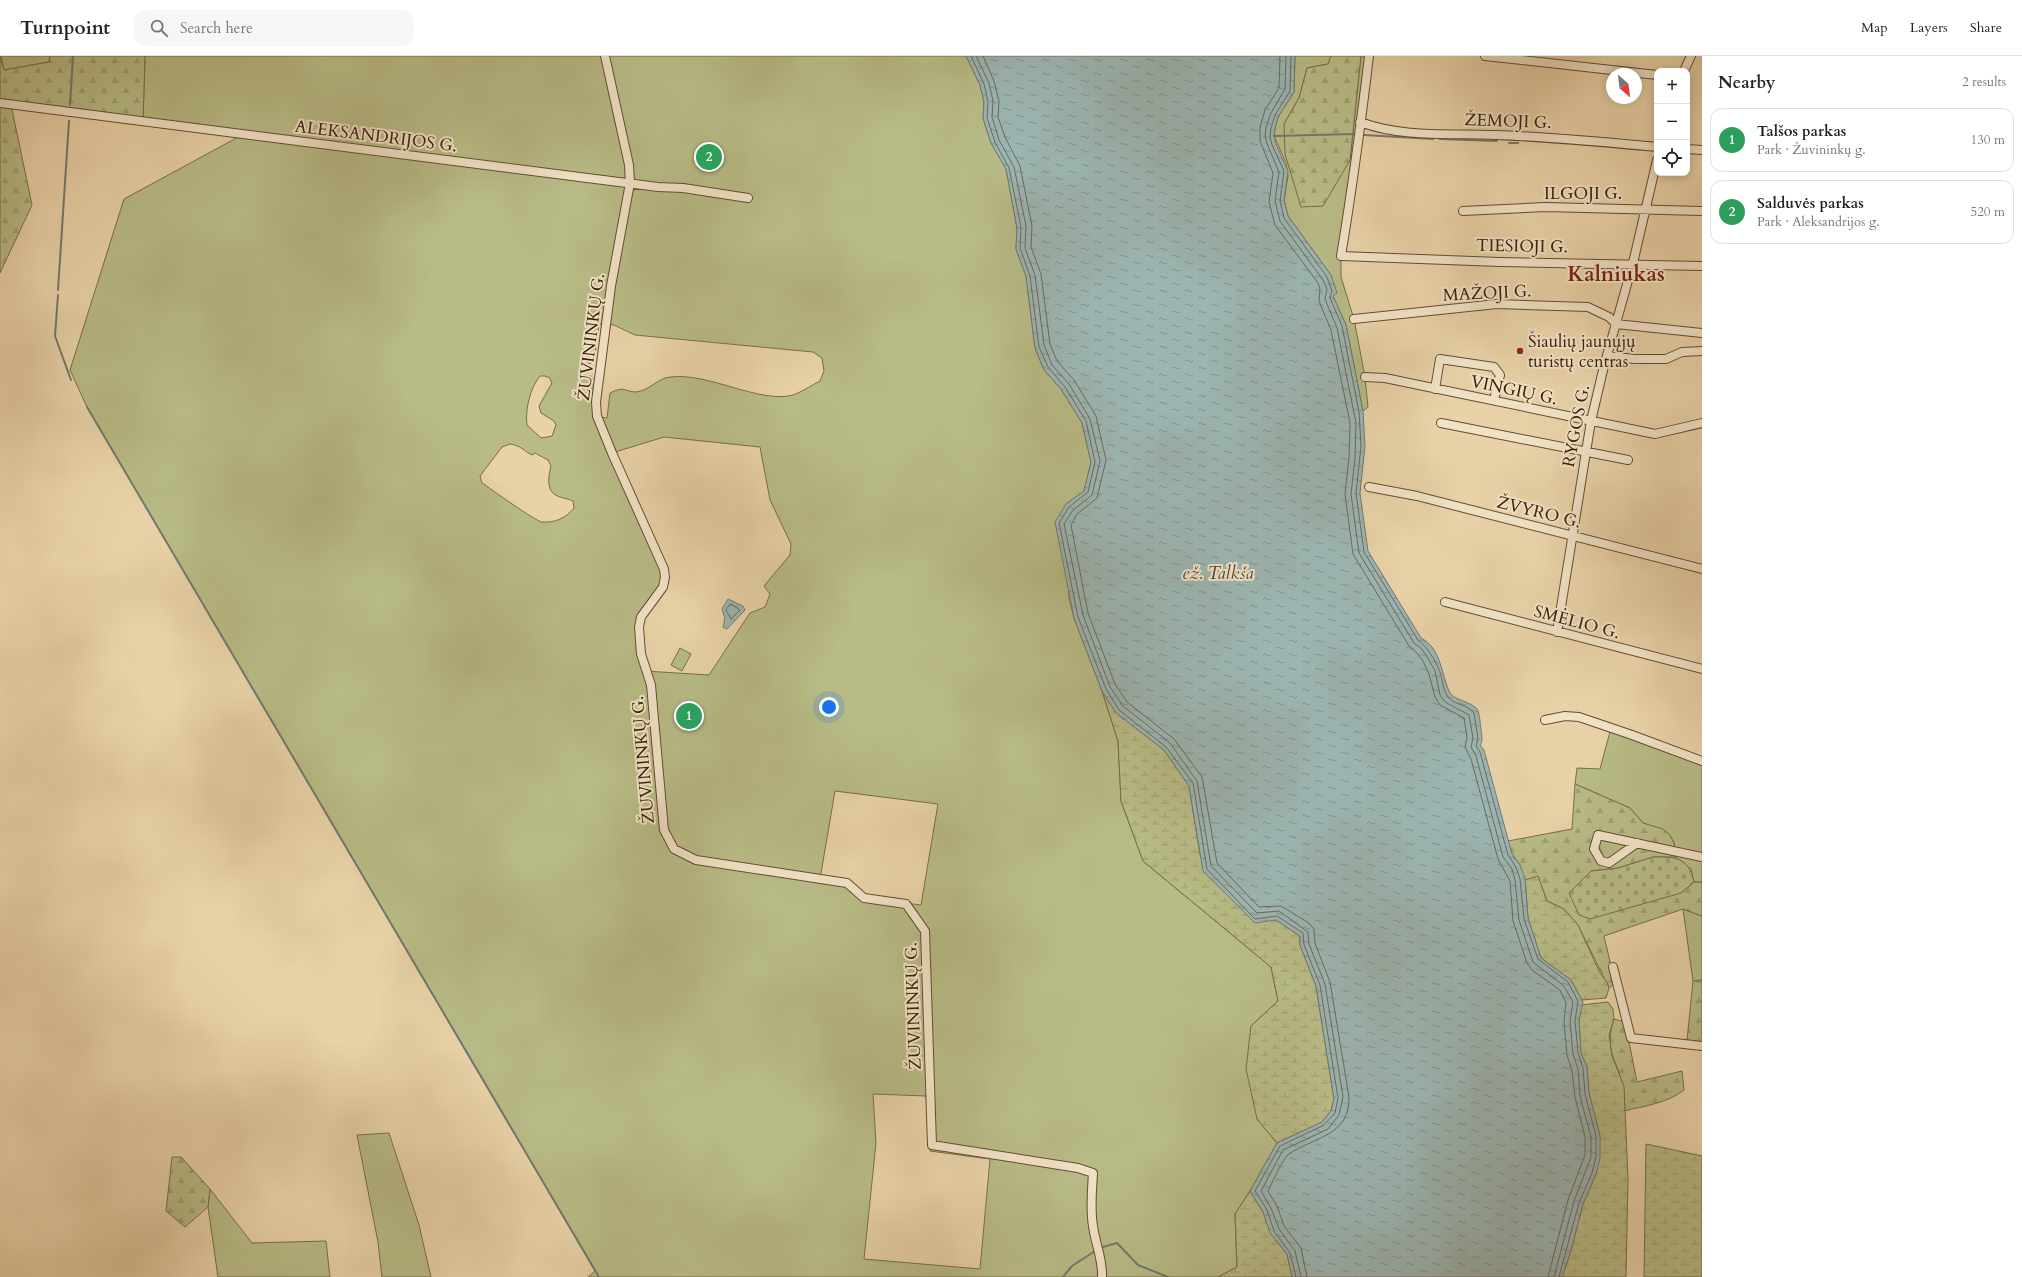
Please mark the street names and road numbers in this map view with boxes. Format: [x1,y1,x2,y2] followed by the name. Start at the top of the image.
[1464,108,1552,134] street label: ŽEMOJI G.
[294,115,458,157] street label: ALEKSANDRIJOS G.
[1544,182,1622,205] street label: ILGOJI G.
[1476,234,1568,258] street label: TIESIOJI G.
[572,272,610,402] street label: ŽUVININKŲ G.
[1442,279,1532,307] street label: MAŽOJI G.
[1468,370,1560,410] street label: VINGIŲ G.
[1557,383,1595,469] street label: RYGOS G.
[1494,490,1584,534] street label: ŽVYRO G.
[1531,599,1623,645] street label: SMĖLIO G.
[626,695,660,825] street label: ŽUVININKŲ G.
[899,942,927,1070] street label: ŽUVININKŲ G.

